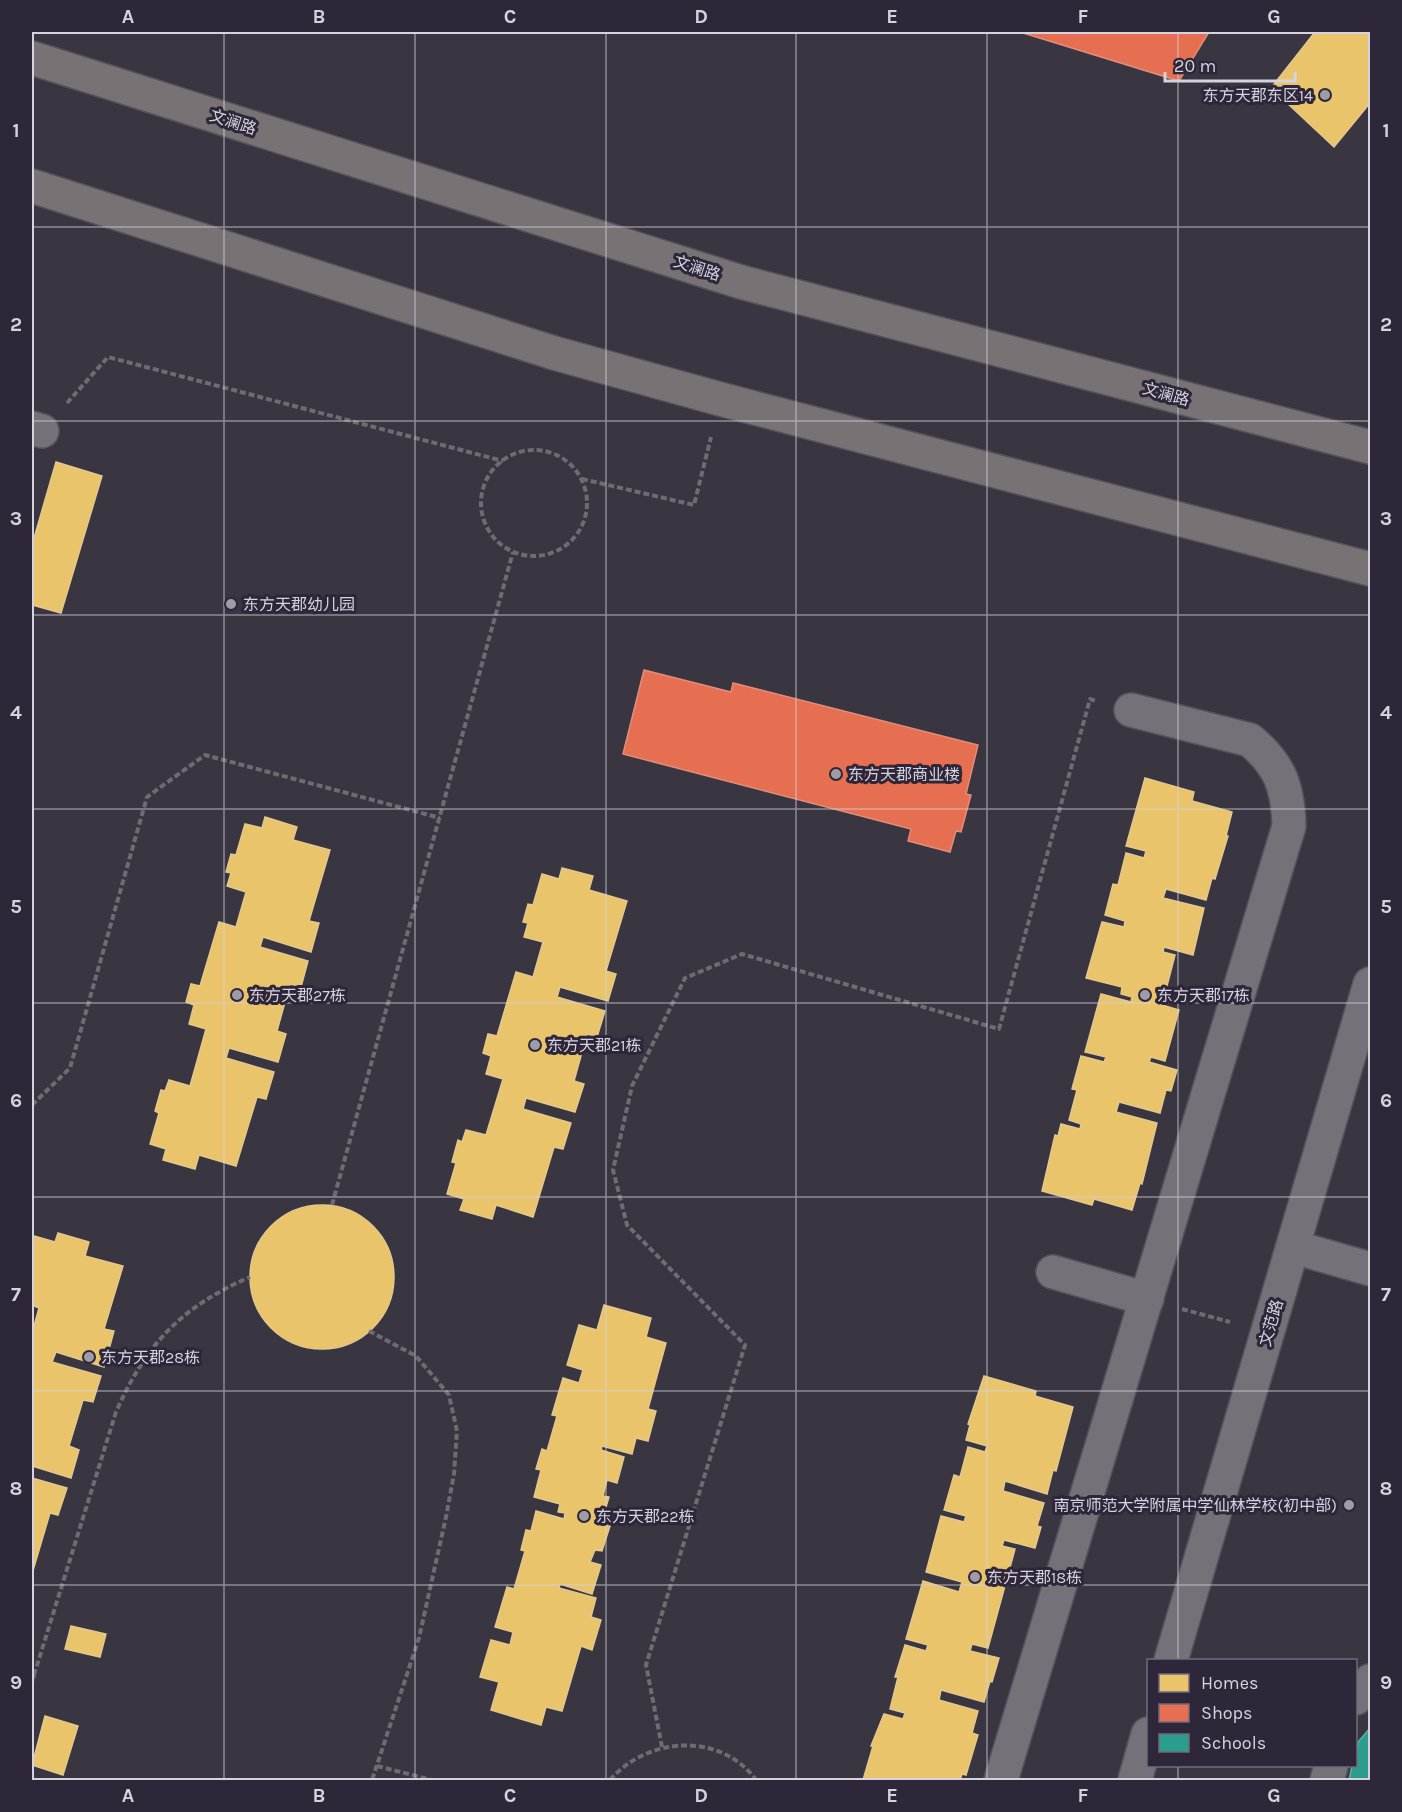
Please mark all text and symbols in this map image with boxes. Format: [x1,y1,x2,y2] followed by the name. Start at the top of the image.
[122,5,135,28] text: A
[313,5,325,28] text: B
[504,5,516,28] text: C
[694,5,708,28] text: D
[886,5,898,28] text: E
[1078,5,1089,28] text: F
[1267,5,1281,28] text: G
[1165,45,1296,83] scale bar
[1174,55,1216,77] text: 20 m
[1203,86,1313,105] place label: 东方天郡东区14
[1318,88,1332,102] marker: 东方天郡东区14
[207,106,259,138] street label: 文澜路
[12,119,20,142] text: 1
[1382,119,1390,142] text: 1
[671,252,723,284] street label: 文澜路
[10,313,22,336] text: 2
[1380,313,1392,336] text: 2
[1140,379,1192,409] street label: 文澜路
[10,507,22,530] text: 3
[1380,507,1392,530] text: 3
[243,595,355,614] place label: 东方天郡幼儿园
[224,597,238,611] marker: 东方天郡幼儿园
[10,701,22,724] text: 4
[1380,701,1392,724] text: 4
[848,765,960,784] place label: 东方天郡商业楼
[829,767,843,781] marker: 东方天郡商业楼
[10,895,22,918] text: 5
[1380,895,1392,918] text: 5
[249,986,346,1005] place label: 东方天郡27栋
[1157,986,1250,1005] place label: 东方天郡17栋
[230,988,244,1002] marker: 东方天郡27栋
[1138,988,1152,1002] marker: 东方天郡17栋
[547,1036,642,1055] place label: 东方天郡21栋
[528,1038,542,1052] marker: 东方天郡21栋
[10,1089,22,1112] text: 6
[1380,1089,1392,1112] text: 6
[11,1283,21,1306] text: 7
[1381,1283,1391,1306] text: 7
[1255,1297,1287,1349] street label: 文范路
[101,1348,200,1367] place label: 东方天郡28栋
[82,1350,96,1364] marker: 东方天郡28栋
[10,1477,22,1500] text: 8
[1380,1477,1392,1500] text: 8
[1054,1496,1337,1515] place label: 南京师范大学附属中学仙林学校(初中部)
[1342,1498,1356,1512] marker: 南京师范大学附属中学仙林学校(初中部)
[596,1507,695,1526] place label: 东方天郡22栋
[577,1509,591,1523] marker: 东方天郡22栋
[987,1568,1082,1587] place label: 东方天郡18栋
[968,1570,982,1584] marker: 东方天郡18栋
[1147,1659,1357,1767] legend
[10,1671,22,1694] text: 9
[1380,1671,1392,1694] text: 9
[1201,1672,1258,1694] text: Homes
[1201,1702,1253,1724] text: Shops
[1201,1732,1266,1754] text: Schools
[122,1784,135,1807] text: A
[313,1784,325,1807] text: B
[504,1784,516,1807] text: C
[694,1784,708,1807] text: D
[886,1784,898,1807] text: E
[1078,1784,1089,1807] text: F
[1267,1784,1281,1807] text: G

